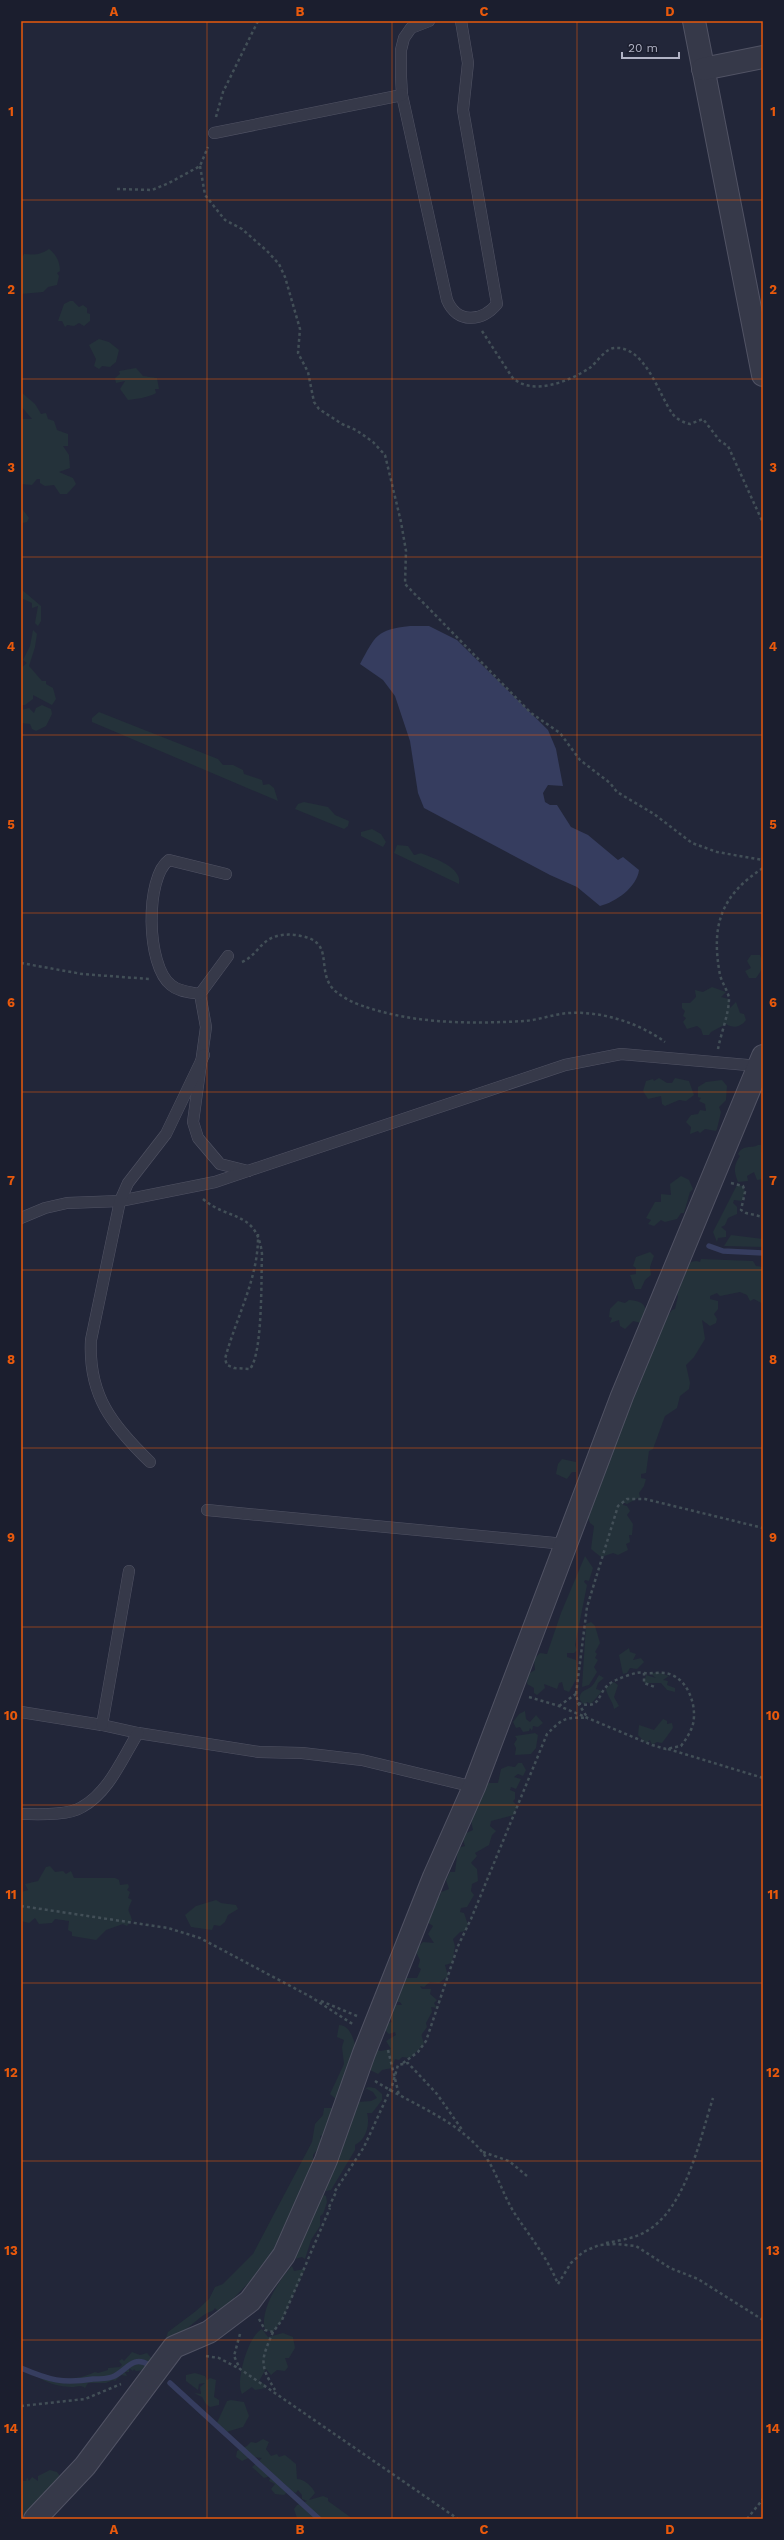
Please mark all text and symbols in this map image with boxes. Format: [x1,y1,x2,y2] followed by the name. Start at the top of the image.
[110,4,119,19] text: A
[296,4,305,19] text: B
[480,4,489,19] text: C
[665,4,675,19] text: D
[622,34,679,60] scale bar
[628,41,658,55] text: 20 m
[8,104,14,119] text: 1
[770,104,776,119] text: 1
[7,282,15,297] text: 2
[769,282,777,297] text: 2
[7,460,15,475] text: 3
[769,460,777,475] text: 3
[7,639,16,654] text: 4
[769,639,778,654] text: 4
[7,817,15,832] text: 5
[769,817,777,832] text: 5
[7,995,15,1010] text: 6
[769,995,777,1010] text: 6
[7,1173,15,1188] text: 7
[769,1173,777,1188] text: 7
[7,1352,15,1367] text: 8
[769,1352,777,1367] text: 8
[7,1530,15,1545] text: 9
[769,1530,777,1545] text: 9
[4,1708,18,1723] text: 10
[766,1708,780,1723] text: 10
[5,1887,17,1902] text: 11
[767,1887,779,1902] text: 11
[4,2065,18,2080] text: 12
[766,2065,780,2080] text: 12
[4,2243,18,2258] text: 13
[766,2243,780,2258] text: 13
[4,2421,19,2436] text: 14
[766,2421,781,2436] text: 14
[110,2522,119,2537] text: A
[296,2522,305,2537] text: B
[480,2522,489,2537] text: C
[665,2522,675,2537] text: D

